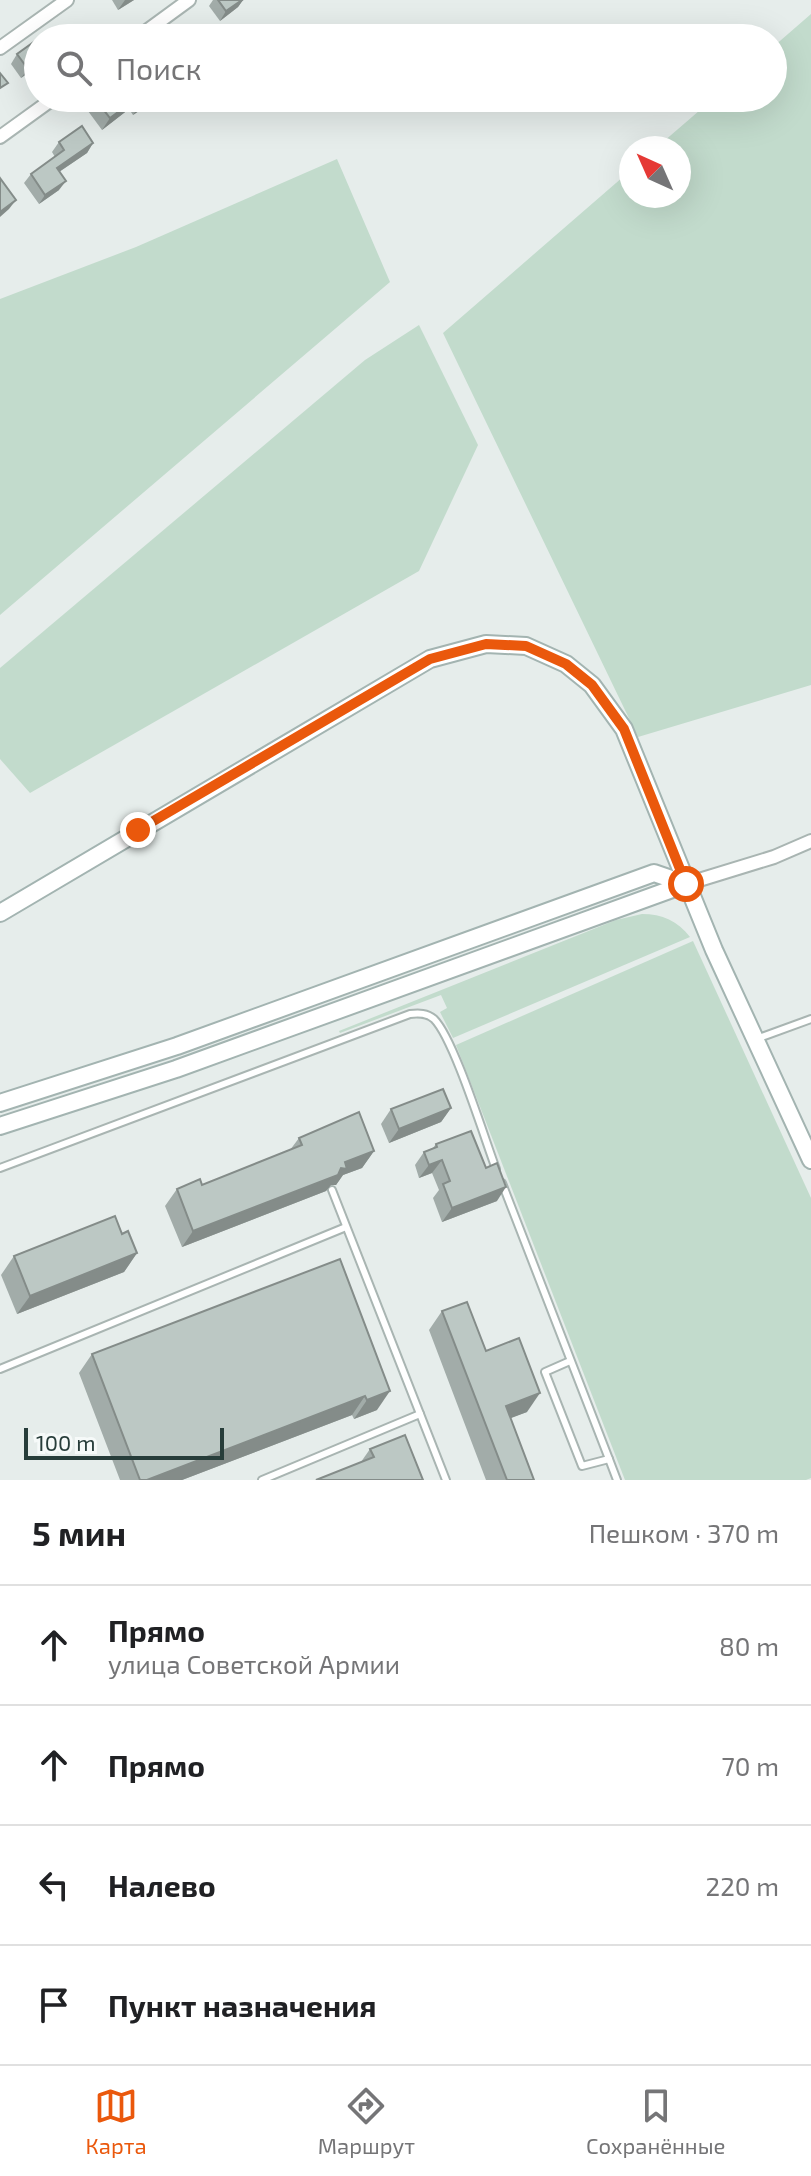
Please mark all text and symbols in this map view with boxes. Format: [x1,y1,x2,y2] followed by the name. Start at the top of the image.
[24,24,787,112] search box
[52,46,96,90] icon: search
[116,50,202,86] text: Поиск
[619,136,691,208] north arrow
[120,812,156,848] route end
[668,866,704,902] route start
[24,1424,224,1460] scale bar
[36,1429,95,1455] text: 100 m
[32,1512,126,1553] text: 5 мин
[589,1517,779,1548] text: Пешком · 370 m
[108,1612,205,1648] text: Прямо
[32,1623,76,1667] icon: ahead
[719,1630,779,1661] text: 80 m
[108,1648,400,1679] text: улица Советской Армии
[32,1743,76,1787] icon: ahead
[108,1747,205,1783] text: Прямо
[721,1750,779,1781] text: 70 m
[32,1863,76,1907] icon: left
[108,1867,216,1903] text: Налево
[706,1870,779,1901] text: 220 m
[32,1983,76,2027] icon: arrive
[108,1987,376,2023] text: Пункт назначения
[86,2084,147,2158] tab: Карта
[318,2084,415,2158] tab: Маршрут
[586,2084,725,2158] tab: Сохранённые

